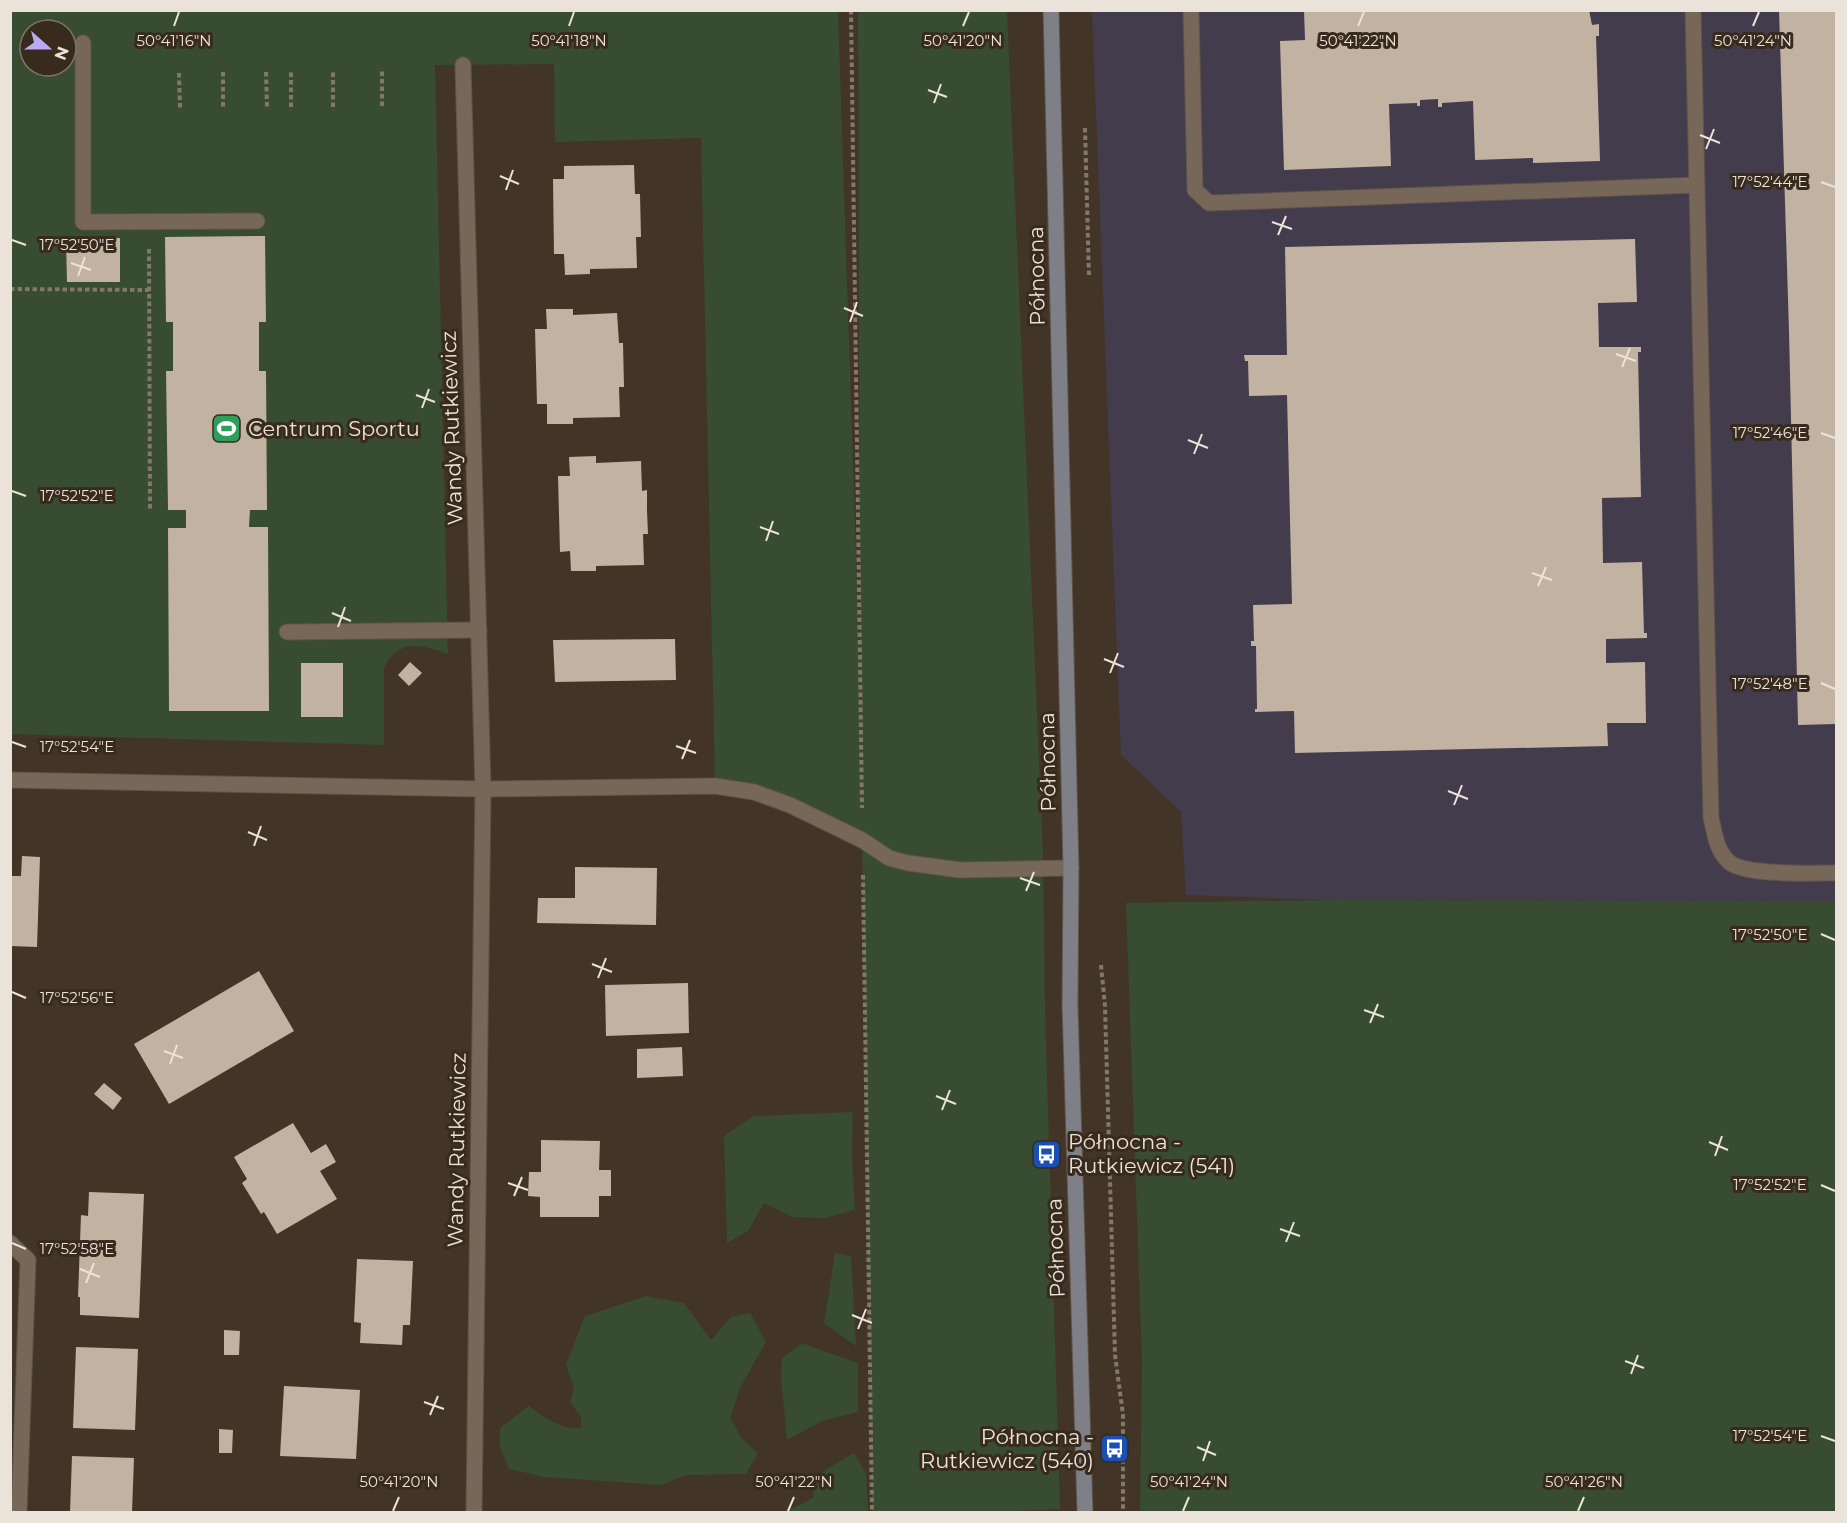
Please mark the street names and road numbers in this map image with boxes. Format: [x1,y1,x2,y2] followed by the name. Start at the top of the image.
[1023,226,1050,326] street label: Północna
[436,330,467,526] street label: Wandy Rutkiewicz
[1034,712,1061,812] street label: Północna
[442,1052,471,1248] street label: Wandy Rutkiewicz
[1041,1198,1070,1298] street label: Północna

